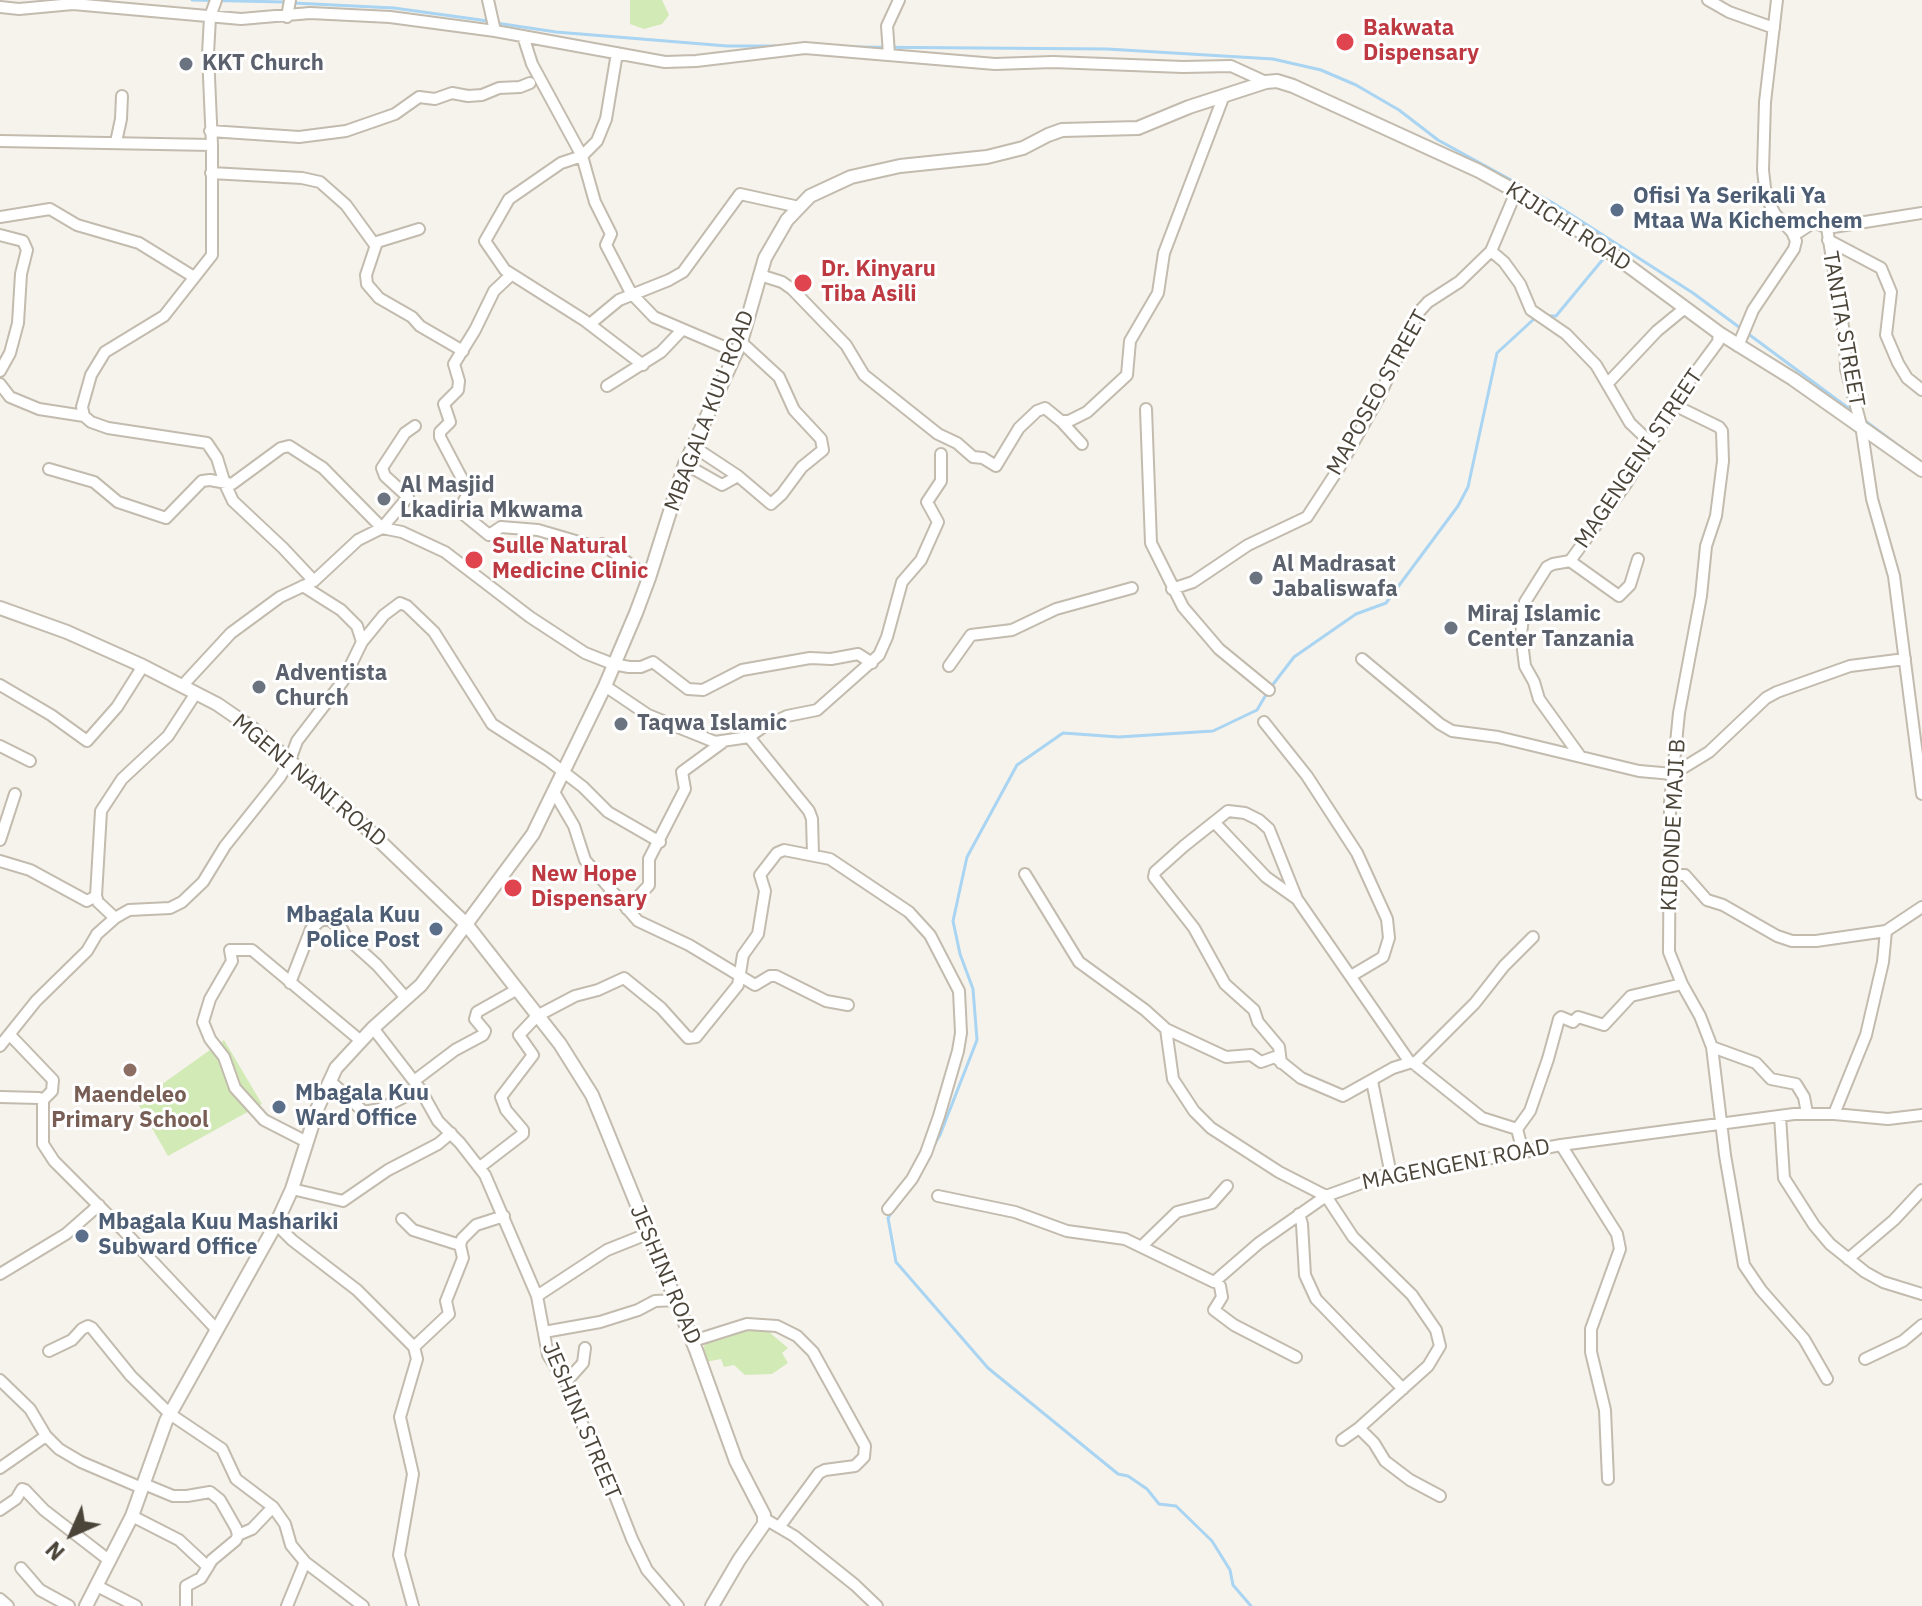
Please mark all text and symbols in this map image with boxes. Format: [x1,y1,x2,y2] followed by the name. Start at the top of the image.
[1363,16,1479,68] place label: Bakwata Dispensary
[1334,31,1356,53] marker: Bakwata Dispensary
[202,51,324,77] place label: KKT Church
[177,55,195,73] marker: KKT Church
[1500,177,1636,277] street label: KIJICHI ROAD
[1633,184,1863,236] place label: Ofisi Ya Serikali Ya Mtaa Wa Kichemchem
[1608,201,1626,219] marker: Ofisi Ya Serikali Ya Mtaa Wa Kichemchem
[1816,249,1870,409] street label: TANITA STREET
[821,257,936,308] place label: Dr. Kinyaru Tiba Asili
[792,272,814,294] marker: Dr. Kinyaru Tiba Asili
[1322,306,1434,480] street label: MAPOSEO STREET
[660,307,760,515] street label: MBAGALA KUU ROAD
[1569,364,1709,554] street label: MAGENGENI STREET
[400,473,583,524] place label: Al Masjid Lkadiria Mkwama
[375,490,393,508] marker: Al Masjid Lkadiria Mkwama
[492,534,648,586] place label: Sulle Natural Medicine Clinic
[463,549,485,571] marker: Sulle Natural Medicine Clinic
[1272,552,1398,604] place label: Al Madrasat Jabaliswafa
[1247,569,1265,587] marker: Al Madrasat Jabaliswafa
[1467,602,1634,654] place label: Miraj Islamic Center Tanzania
[1442,619,1460,637] marker: Miraj Islamic Center Tanzania
[275,661,387,712] place label: Adventista Church
[250,678,268,696] marker: Adventista Church
[227,709,391,853] street label: MGENI NANI ROAD
[637,711,787,737] place label: Taqwa Islamic
[612,715,630,733] marker: Taqwa Islamic
[1656,738,1692,912] street label: KIBONDE MAJI B
[531,862,647,914] place label: New Hope Dispensary
[502,877,524,899] marker: New Hope Dispensary
[286,903,420,954] place label: Mbagala Kuu Police Post
[427,920,445,938] marker: Mbagala Kuu Police Post
[121,1061,139,1079] marker: Maendeleo Primary School
[295,1081,429,1132] place label: Mbagala Kuu Ward Office
[51,1083,209,1134] place label: Maendeleo Primary School
[270,1098,288,1116] marker: Mbagala Kuu Ward Office
[1360,1134,1552,1196] street label: MAGENGENI ROAD
[624,1201,706,1349] street label: JESHINI ROAD
[98,1210,339,1262] place label: Mbagala Kuu Mashariki Subward Office
[73,1227,91,1245] marker: Mbagala Kuu Mashariki Subward Office
[536,1338,626,1504] street label: JESHINI STREET
[32,1494,112,1574] north arrow
[39,1535,71,1567] text: N

